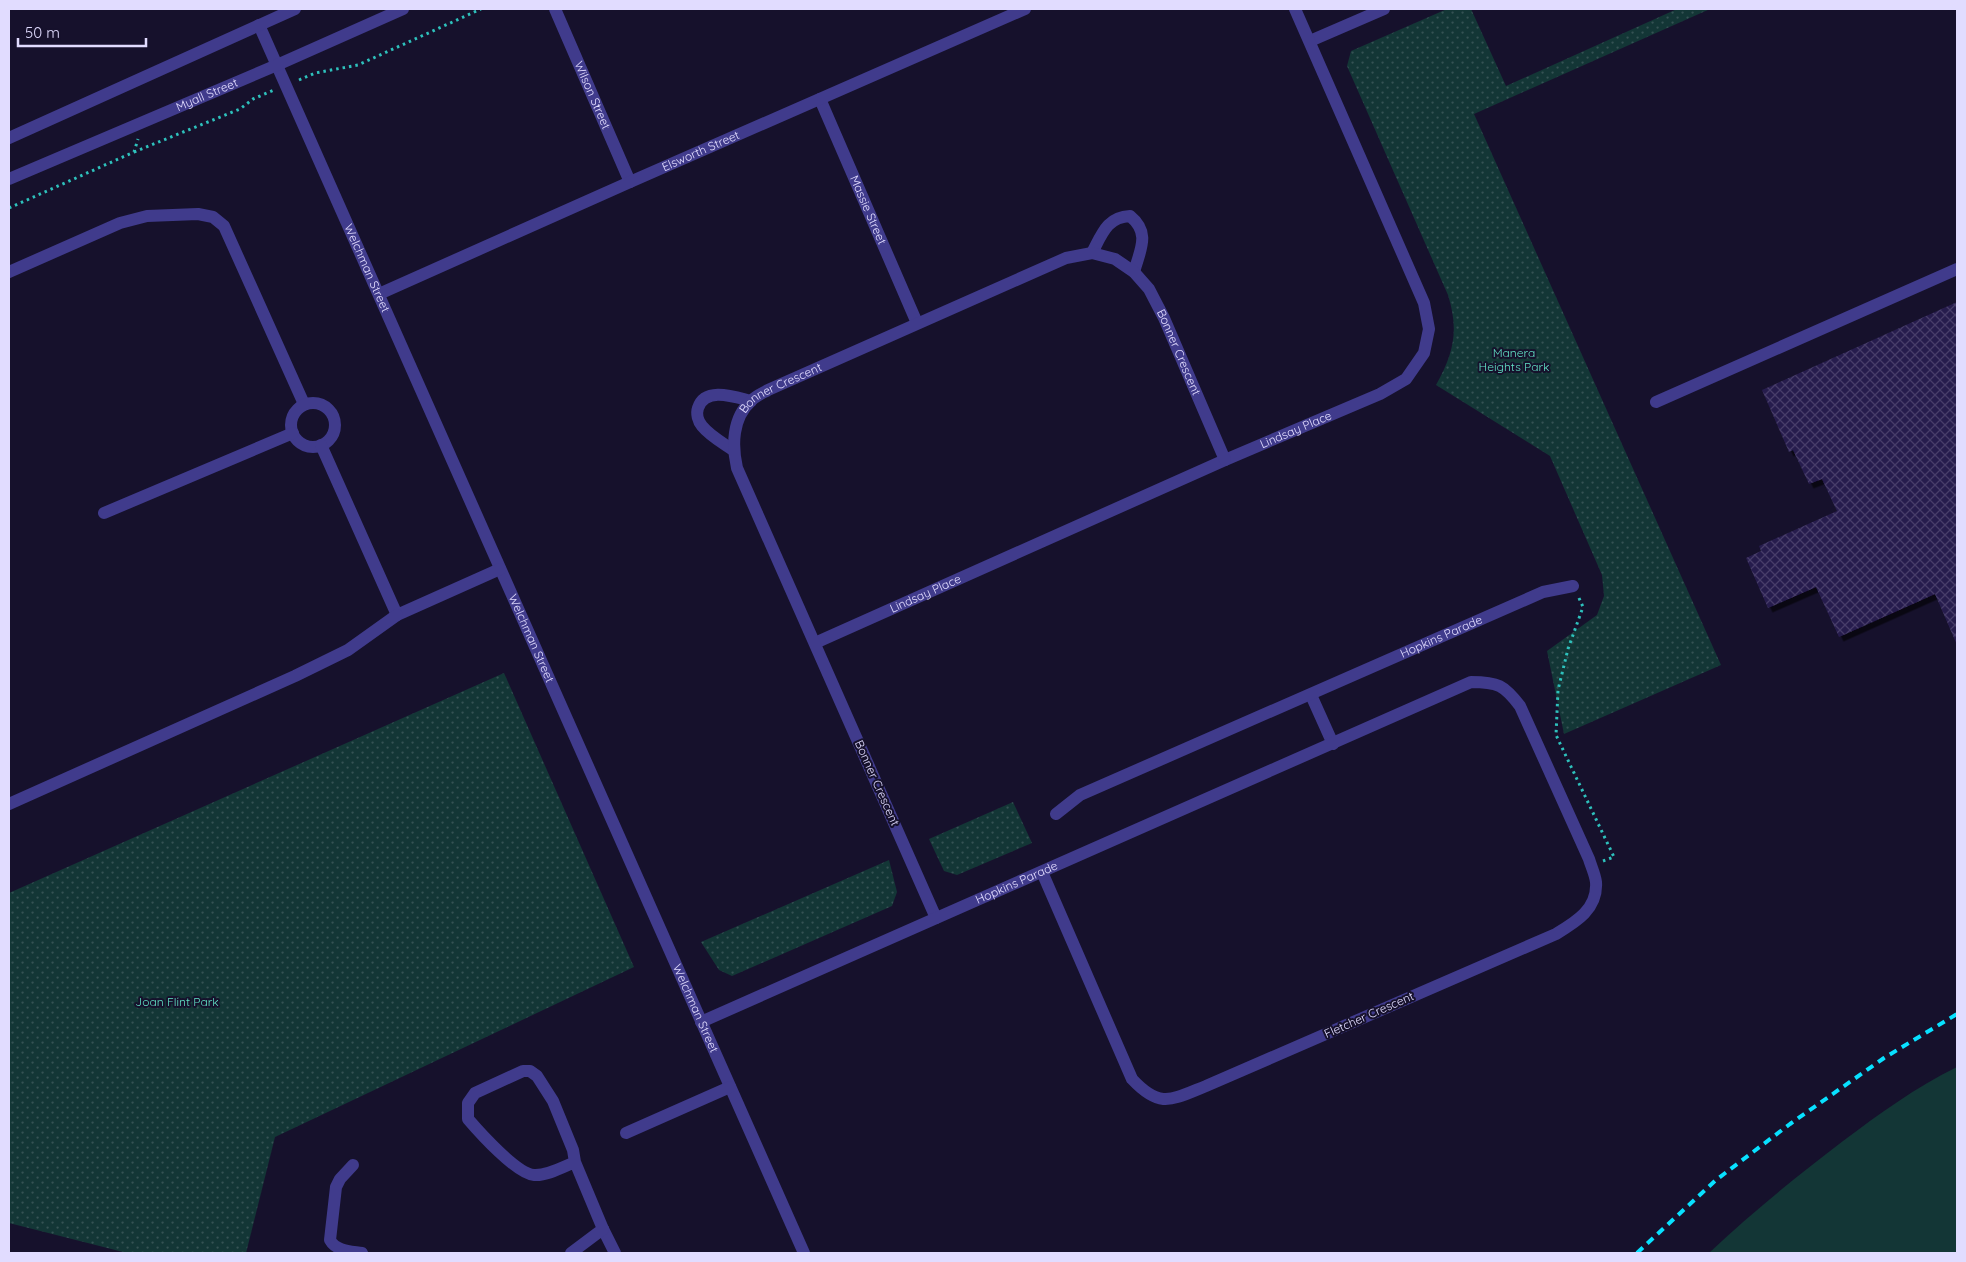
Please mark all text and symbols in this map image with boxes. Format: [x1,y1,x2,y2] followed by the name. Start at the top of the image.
[18,15,145,47] scale bar
[25,23,60,42] text: 50 m
[571,59,614,131] street label: Wilson Street
[173,75,240,114] street label: Myall Street
[659,127,742,174] street label: Elsworth Street
[847,173,890,247] street label: Massie Street
[341,221,394,314] street label: Welchman Street
[1154,307,1204,397] street label: Bonner Crescent
[1479,345,1549,374] park label: Manera Heights Park
[736,359,824,416] street label: Bonner Crescent
[1258,407,1334,451] street label: Lindsay Place
[887,571,963,616] street label: Lindsay Place
[505,592,558,685] street label: Welchman Street
[1398,612,1485,661] street label: Hopkins Parade
[852,738,903,828] street label: Bonner Crescent
[973,857,1060,907] street label: Hopkins Parade
[670,962,722,1055] street label: Welchman Street
[1322,988,1416,1041] street label: Fletcher Crescent
[135,994,219,1009] park label: Joan Flint Park

